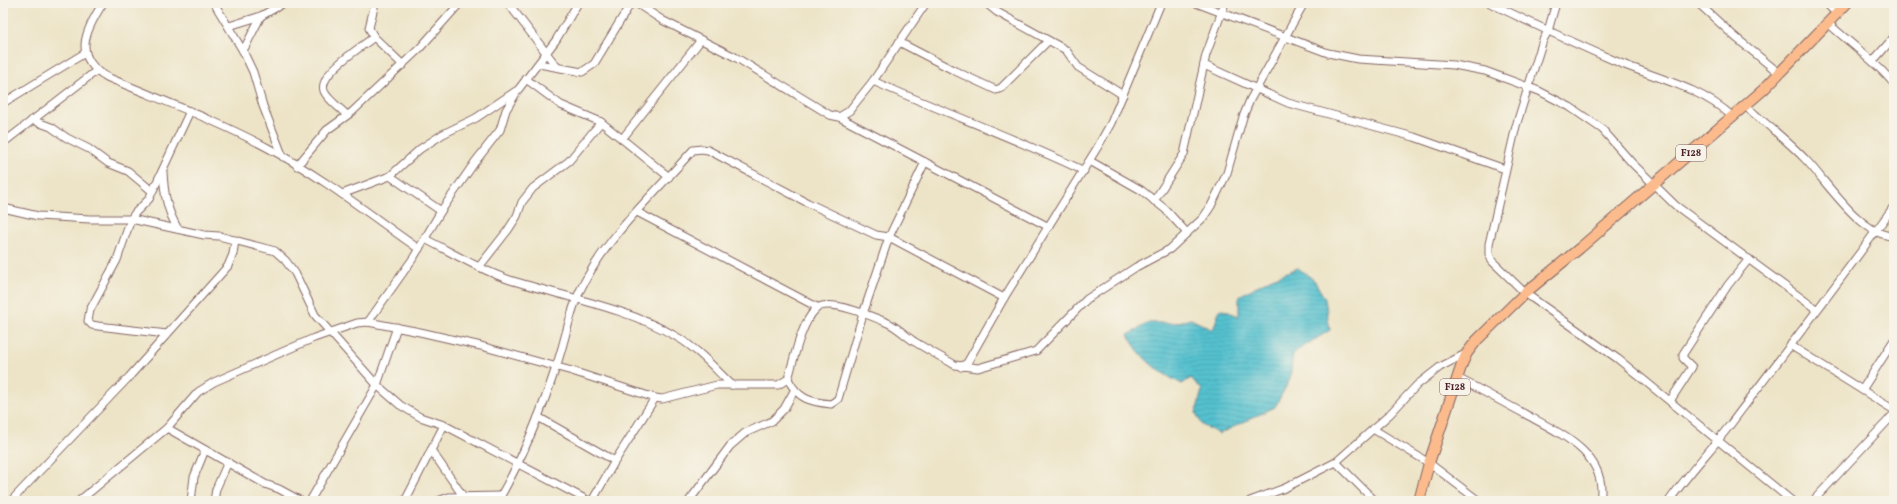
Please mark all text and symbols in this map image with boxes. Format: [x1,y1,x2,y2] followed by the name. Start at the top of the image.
[1676,145,1706,161] road number: F128
[1440,379,1470,395] road number: F128

